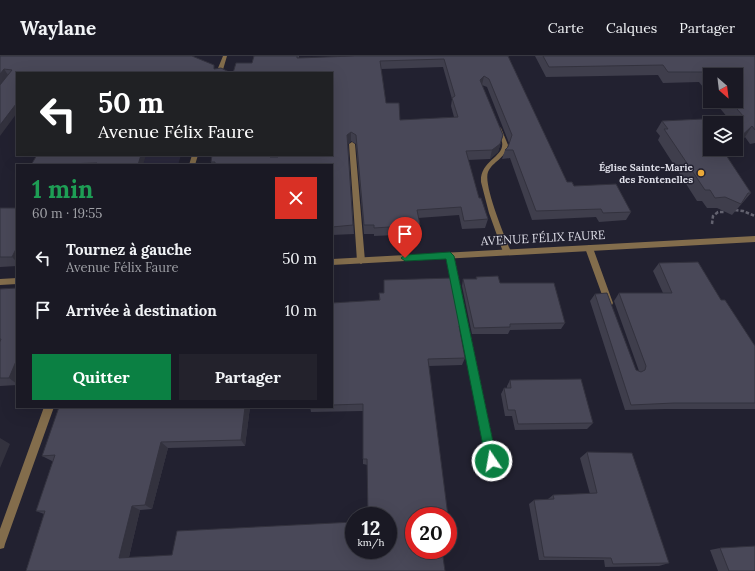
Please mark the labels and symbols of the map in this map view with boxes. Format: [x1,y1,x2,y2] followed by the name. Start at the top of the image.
[703,68,743,108] north arrow
[599,161,694,186] place label: Église Sainte-Marie des Fontenelles
[696,168,706,178] marker: Église Sainte-Marie des Fontenelles
[388,217,422,258] pin
[479,227,606,248] street label: AVENUE FÉLIX FAURE
[471,440,513,482] position arrow
[405,507,457,559] speed limit sign: 20

